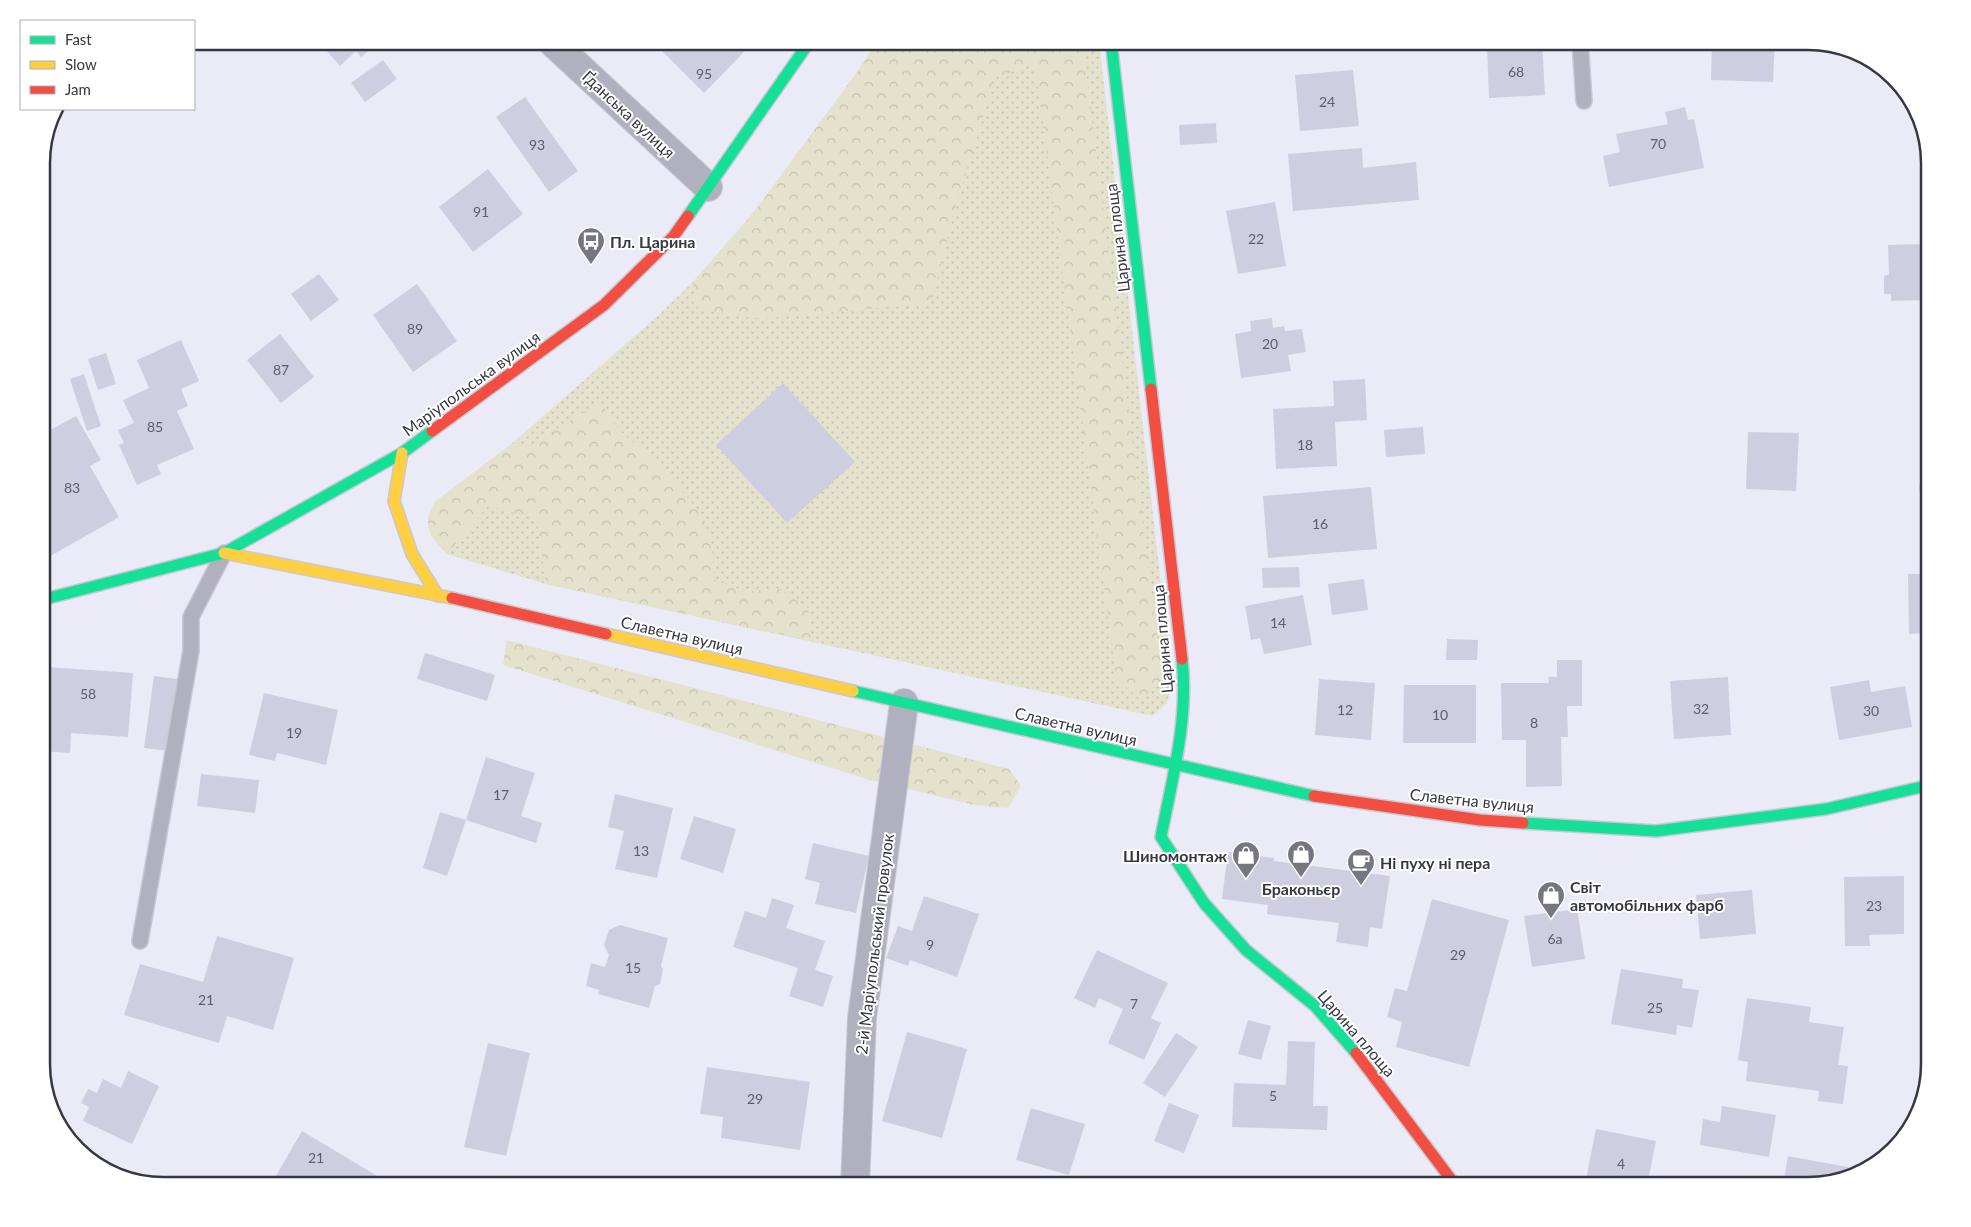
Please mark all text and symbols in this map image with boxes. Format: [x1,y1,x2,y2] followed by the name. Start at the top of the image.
[20,20,195,110] legend
[65,30,92,48] text: Fast
[65,55,97,73] text: Slow
[1508,63,1524,80] house number: 68
[696,65,712,82] house number: 95
[579,66,679,162] street label: Ґданська вулиця
[65,80,91,98] text: Jam
[1319,93,1335,110] house number: 24
[1650,135,1666,152] house number: 70
[529,136,545,153] house number: 93
[1101,183,1133,293] street label: Царина площа
[473,203,489,220] house number: 91
[576,226,606,265] bus stop icon: Пл. Царина
[1248,230,1264,247] house number: 22
[610,232,695,251] place label: Пл. Царина
[407,320,423,337] house number: 89
[398,327,544,439] street label: Маріупольська вулиця
[1262,335,1278,352] house number: 20
[273,361,289,378] house number: 87
[147,418,163,435] house number: 85
[1297,436,1313,453] house number: 18
[64,479,80,496] house number: 83
[1312,515,1328,532] house number: 16
[1148,584,1176,694] street label: Царина площа
[619,612,745,658] street label: Славетна вулиця
[1270,614,1286,631] house number: 14
[80,685,96,702] house number: 58
[1693,700,1709,717] house number: 32
[1337,701,1353,718] house number: 12
[1863,702,1879,719] house number: 30
[1013,703,1139,749] street label: Славетна вулиця
[1432,706,1448,723] house number: 10
[1530,714,1538,731] house number: 8
[286,724,302,741] house number: 19
[1409,784,1535,816] street label: Славетна вулиця
[493,786,509,803] house number: 17
[851,832,897,1055] street label: 2-й Маріупольський провулок
[1286,839,1316,878] shop icon: Браконьєр
[1231,840,1261,879] shop icon: Шиномонтаж
[633,842,649,859] house number: 13
[1123,846,1227,865] place label: Шиномонтаж
[1346,847,1376,886] cafe icon: Ні пуху ні пера
[1380,853,1490,872] place label: Ні пуху ні пера
[1570,877,1724,914] place label: Світ автомобільних фарб
[1262,879,1340,898] place label: Браконьєр
[1536,880,1566,919] shop icon: Світ автомобільних фарб
[1866,897,1882,914] house number: 23
[1547,930,1563,947] house number: 6а
[926,936,934,953] house number: 9
[1450,946,1466,963] house number: 29
[625,959,641,976] house number: 15
[1314,986,1400,1080] street label: Царина площа
[198,991,214,1008] house number: 21
[1130,995,1138,1012] house number: 7
[1647,999,1663,1016] house number: 25
[1269,1087,1277,1104] house number: 5
[747,1090,763,1107] house number: 29
[308,1149,324,1166] house number: 21
[1617,1155,1625,1172] house number: 4

